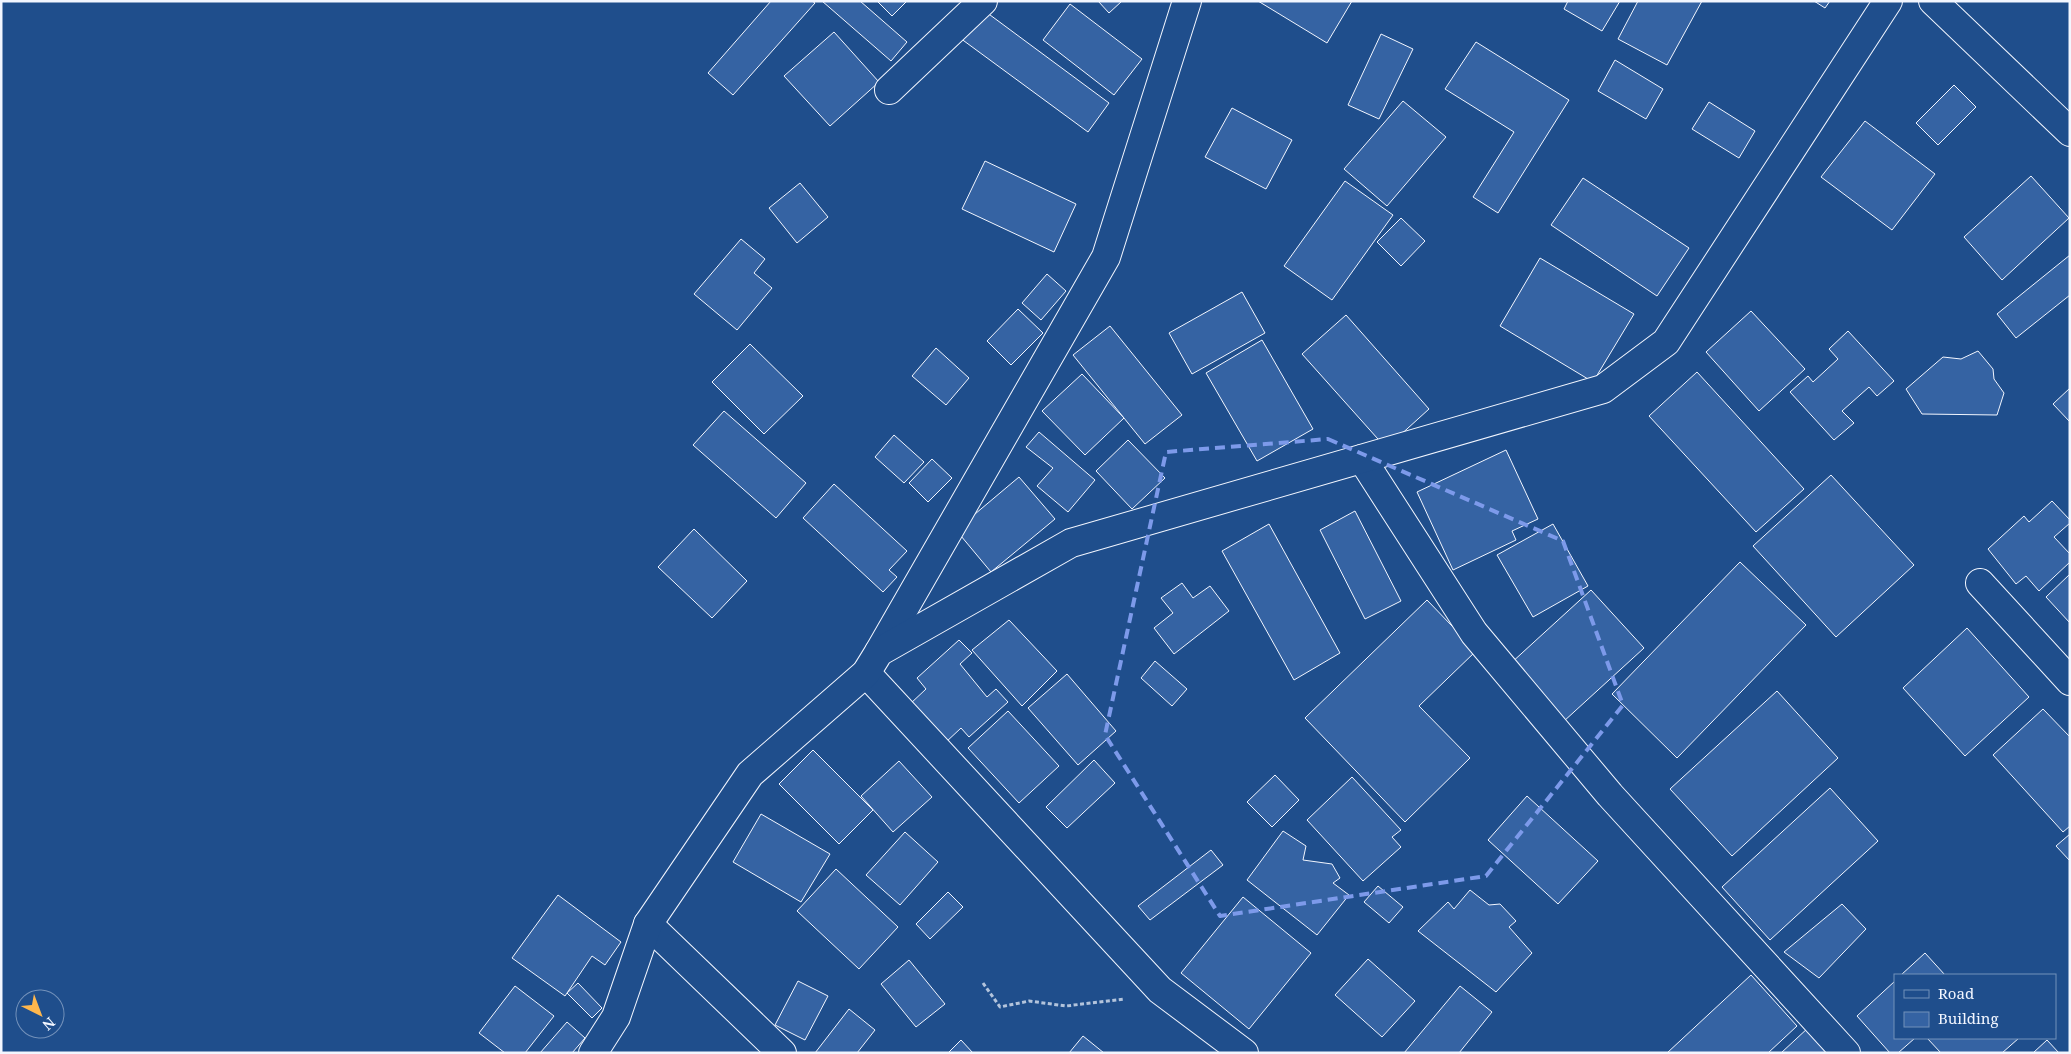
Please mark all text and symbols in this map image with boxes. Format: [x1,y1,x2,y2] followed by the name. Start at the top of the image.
[1894,974,2056,1039] legend
[1938,983,1974,1003] text: Road
[15,989,65,1039] north arrow
[1938,1008,1999,1028] text: Building
[39,1013,59,1035] text: N

